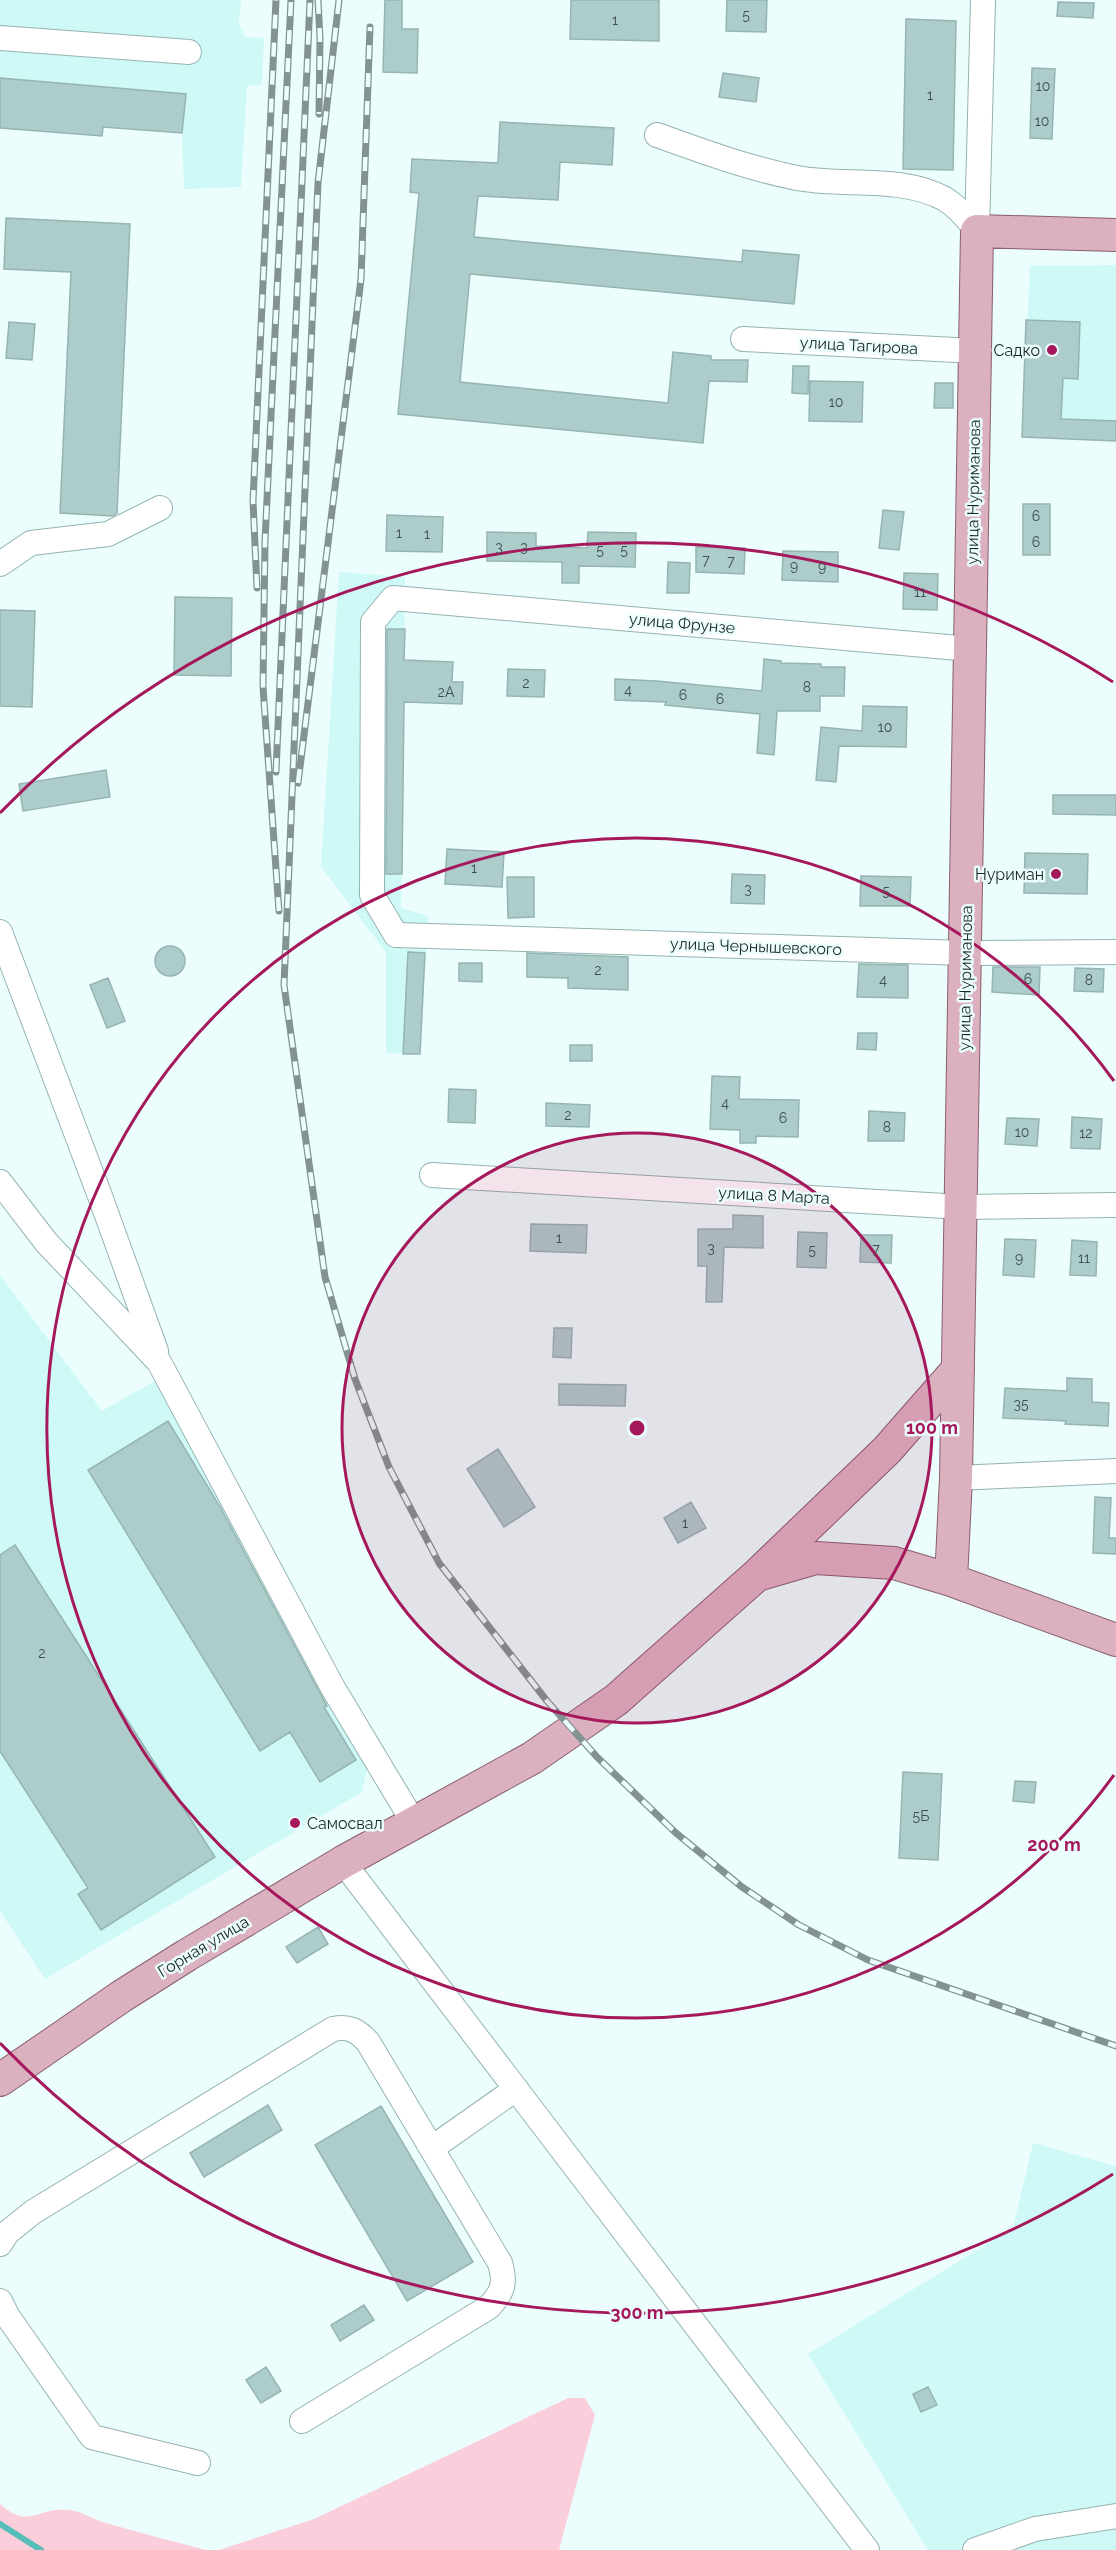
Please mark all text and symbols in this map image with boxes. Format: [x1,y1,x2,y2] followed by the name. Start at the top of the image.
[742,7,750,23] house number: 5
[612,12,618,28] house number: 1
[1036,78,1050,94] house number: 10
[927,87,933,103] house number: 1
[1035,113,1049,129] house number: 10
[799,333,919,358] street label: улица Тагирова
[994,341,1040,360] place label: Садко
[1045,343,1059,357] marker: Садко
[829,394,843,410] house number: 10
[963,419,984,565] street label: улица Нуриманова
[1032,508,1040,524] house number: 6
[396,525,402,541] house number: 1
[424,526,430,542] house number: 1
[1032,534,1040,550] house number: 6
[495,539,503,555] house number: 3
[520,539,528,555] house number: 3
[596,542,604,558] house number: 5
[620,542,628,558] house number: 5
[702,552,710,568] house number: 7
[727,553,735,569] house number: 7
[790,558,798,574] house number: 9
[818,559,826,575] house number: 9
[914,584,926,600] house number: 11
[628,609,736,638] street label: улица Фрунзе
[522,675,530,691] house number: 2
[803,679,811,695] house number: 8
[624,682,632,698] house number: 4
[438,684,455,700] house number: 2А
[679,687,687,703] house number: 6
[716,691,724,707] house number: 6
[878,719,892,735] house number: 10
[471,860,477,876] house number: 1
[975,865,1044,884] place label: Нуриман
[1049,867,1063,881] marker: Нуриман
[744,881,752,897] house number: 3
[882,883,890,899] house number: 5
[955,905,976,1051] street label: улица Нуриманова
[670,934,842,959] street label: улица Чернышевского
[594,962,602,978] house number: 2
[1024,971,1032,987] house number: 6
[879,972,887,988] house number: 4
[1085,972,1093,988] house number: 8
[721,1095,729,1111] house number: 4
[564,1107,572,1123] house number: 2
[779,1110,787,1126] house number: 6
[883,1119,891,1135] house number: 8
[1015,1124,1029,1140] house number: 10
[1079,1125,1093,1141] house number: 12
[718,1183,830,1208] street label: улица 8 Марта
[556,1230,562,1246] house number: 1
[707,1240,715,1256] house number: 3
[872,1241,880,1257] house number: 7
[808,1242,816,1258] house number: 5
[1015,1250,1023,1266] house number: 9
[1078,1250,1090,1266] house number: 11
[1013,1396,1029,1412] house number: 35
[906,1417,958,1438] text: 100 m
[627,1418,647,1438] centre of rings
[682,1515,688,1531] house number: 1
[38,1645,46,1661] house number: 2
[913,1808,929,1824] house number: 5Б
[307,1814,383,1833] place label: Самосвал
[288,1816,302,1830] marker: Самосвал
[1027,1834,1081,1855] text: 200 m
[154,1912,252,1981] street label: Горная улица
[610,2302,664,2323] text: 300 m

